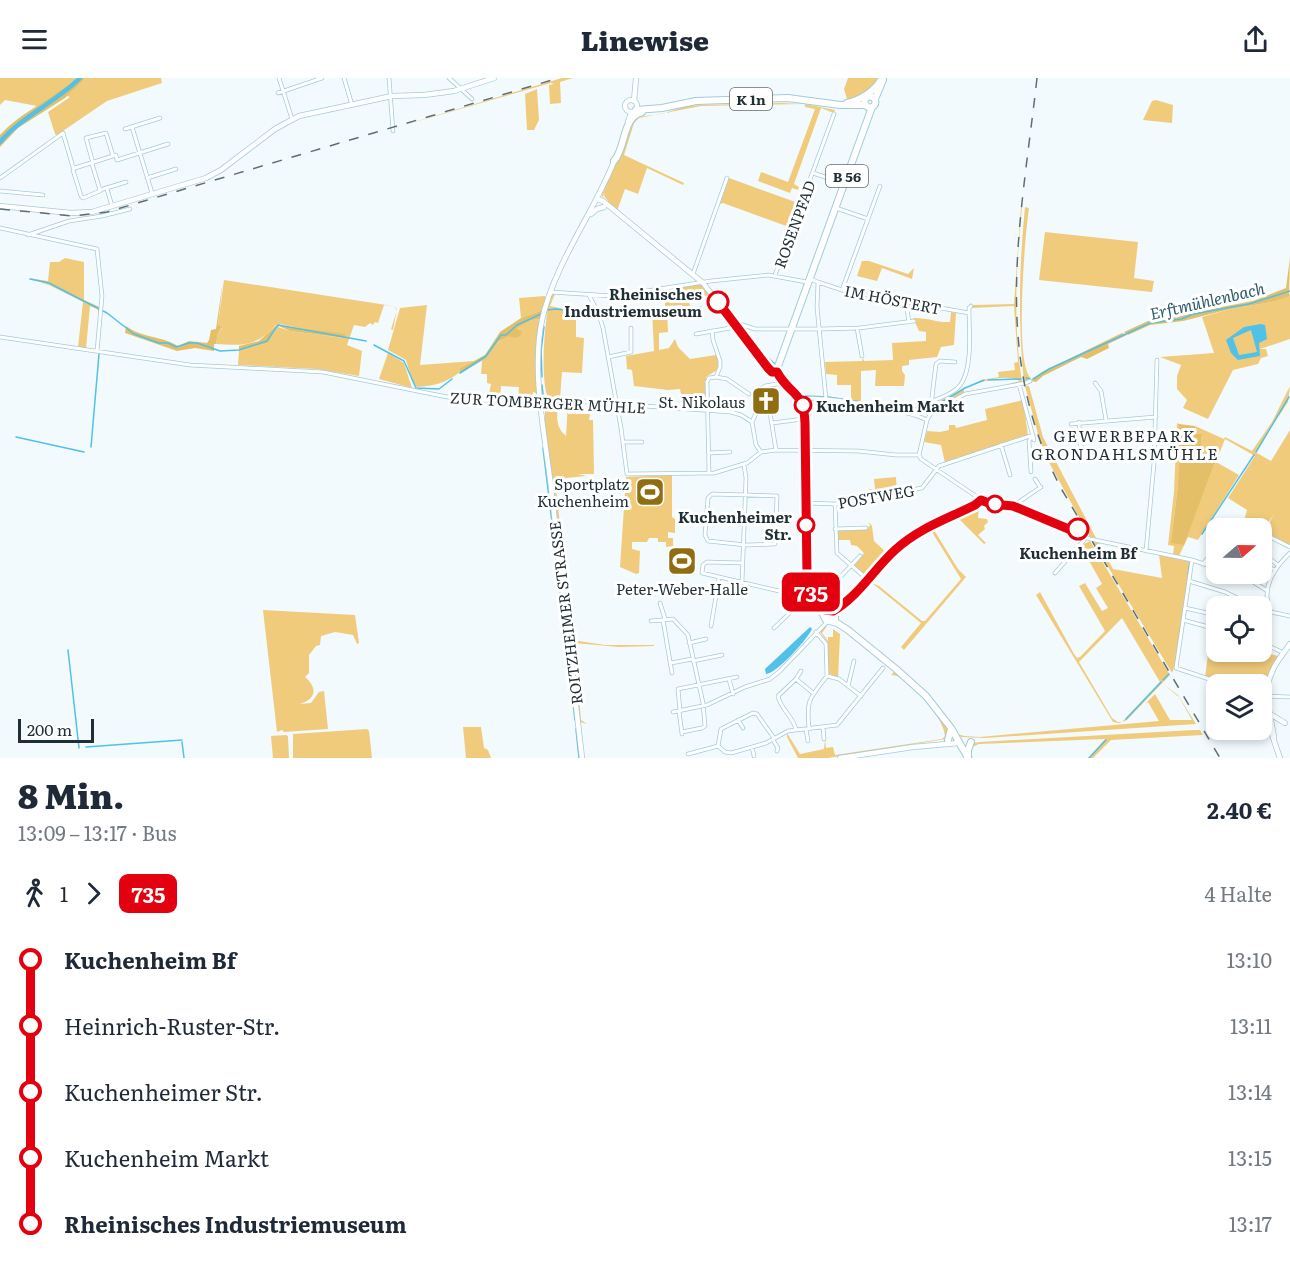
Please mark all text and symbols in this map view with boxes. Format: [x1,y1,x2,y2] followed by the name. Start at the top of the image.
[581,19,709,59] text: Linewise
[18,23,51,56] icon: menu
[1239,23,1272,56] icon: share
[730,88,772,110] road number: K 1n
[826,165,868,187] road number: B 56
[767,177,821,271] street label: ROSENPFAD
[1147,275,1267,325] water label: Erftmühlenbach
[843,278,943,320] street label: IM HÖSTERT
[564,282,703,322] place label: Rheinisches Industriemuseum
[707,291,729,313] marker: Rheinisches Industriemuseum
[450,385,646,419] street label: ZUR TOMBERGER MÜHLE
[750,385,782,417] church icon: St. Nikolaus
[658,390,745,413] place label: St. Nikolaus
[816,394,965,417] place label: Kuchenheim Markt
[794,396,812,414] marker: Kuchenheim Markt
[1031,423,1219,465] district label: GEWERBEPARK GRONDAHLSMÜHLE
[537,472,629,512] place label: Sportplatz Kuchenheim
[634,476,666,508] sports icon: Sportplatz Kuchenheim
[836,478,916,514] street label: POSTWEG
[986,495,1004,513] unlabelled marker
[678,505,792,545] place label: Kuchenheimer Str.
[797,516,815,534] marker: Kuchenheimer Str.
[1067,518,1089,540] marker: Kuchenheim Bf
[1206,518,1272,584] north arrow
[1206,518,1272,740] map controls
[542,520,588,706] street label: ROITZHEIMER STRASSE
[1019,541,1138,564] place label: Kuchenheim Bf
[666,545,698,577] sports icon: Peter-Weber-Halle
[776,572,846,612] line badge: 735
[616,577,748,600] place label: Peter-Weber-Halle
[794,577,828,608] text: 735
[1206,596,1272,662] button: locate
[1206,674,1272,740] button: layers
[18,716,94,744] scale bar
[27,717,72,741] text: 200 m
[18,770,124,819] text: 8 Min.
[1207,793,1272,826] text: 2.40 €
[18,817,177,847] text: 13:09 – 13:17 · Bus
[18,877,51,910] icon: walk
[77,877,110,910] icon: forward
[60,878,68,908] text: 1
[131,878,165,909] text: 735
[1205,878,1272,908] text: 4 Halte
[64,943,236,976] text: Kuchenheim Bf
[1227,944,1272,974] text: 13:10
[64,1009,280,1042] text: Heinrich-Ruster-Str.
[1230,1010,1272,1040] text: 13:11
[64,1075,263,1108] text: Kuchenheimer Str.
[1228,1076,1272,1106] text: 13:14
[64,1141,269,1174] text: Kuchenheim Markt
[1228,1142,1272,1172] text: 13:15
[64,1207,407,1240] text: Rheinisches Industriemuseum
[1229,1208,1272,1238] text: 13:17

